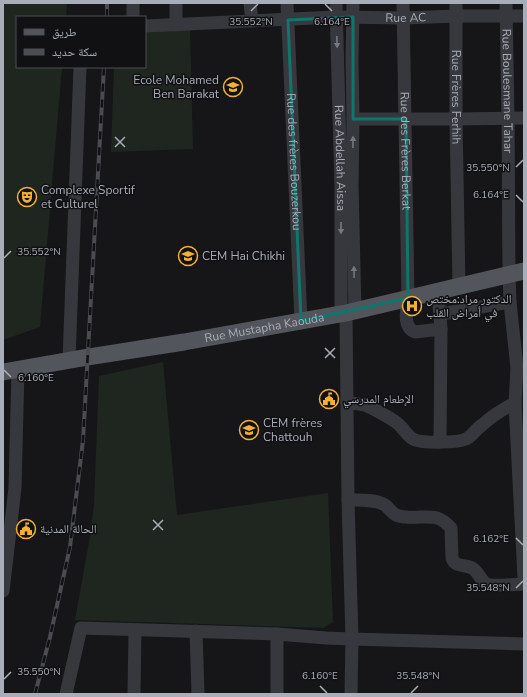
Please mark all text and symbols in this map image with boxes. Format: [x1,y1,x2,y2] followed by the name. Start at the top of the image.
[385,9,427,26] street label: Rue AC
[229,15,273,29] text: 35.552°N
[314,15,350,29] text: 6.164°E
[16,16,146,68] legend
[52,24,77,40] text: طريق
[498,29,516,154] street label: Rue Boulesmane Tahar
[333,36,340,48] one-way arrow
[52,44,97,60] text: سكة حديد
[448,50,464,144] street label: Rue Frères Ferhih
[133,72,220,102] place label: Ecole Mohamed Ben Barakat
[222,76,244,98] school or university icon: Ecole Mohamed Ben Barakat
[397,92,415,211] street label: Rue des Frères Berkat
[283,93,305,231] street label: Rue des frères Bouzerkou
[331,105,349,211] street label: Rue Abdellah Aissa
[350,135,356,148] one-way arrow
[466,161,510,175] text: 35.550°N
[41,182,136,212] place label: Complexe Sportif et Culturel
[16,186,38,208] theatre icon: Complexe Sportif et Culturel
[473,188,509,202] text: 6.164°E
[338,222,344,235] one-way arrow
[17,245,61,259] text: 35.552°N
[177,245,199,267] school or university icon: CEM Hai Chikhi
[202,248,285,264] place label: CEM Hai Chikhi
[350,266,357,278] one-way arrow
[426,291,512,323] place label: الدكتور مراد:مختص في أمراض القلب
[401,295,423,317] hospital icon: الدكتور مراد:مختص في أمراض القلب
[203,309,325,346] street label: Rue Mustapha Kaouda
[18,371,54,385] text: 6.160°E
[318,388,340,410] public building icon: الإطعام المدرسي
[343,391,414,409] place label: الإطعام المدرسي
[263,415,323,445] place label: CEM frères Chattouh
[238,419,260,441] school or university icon: CEM frères Chattouh
[15,518,37,540] public building icon: الحالة المدنية
[40,521,97,537] place label: الحالة المدنية
[473,532,509,546] text: 6.162°E
[466,581,510,595] text: 35.548°N
[17,665,61,679] text: 35.550°N
[302,669,338,683] text: 6.160°E
[396,669,440,683] text: 35.548°N

